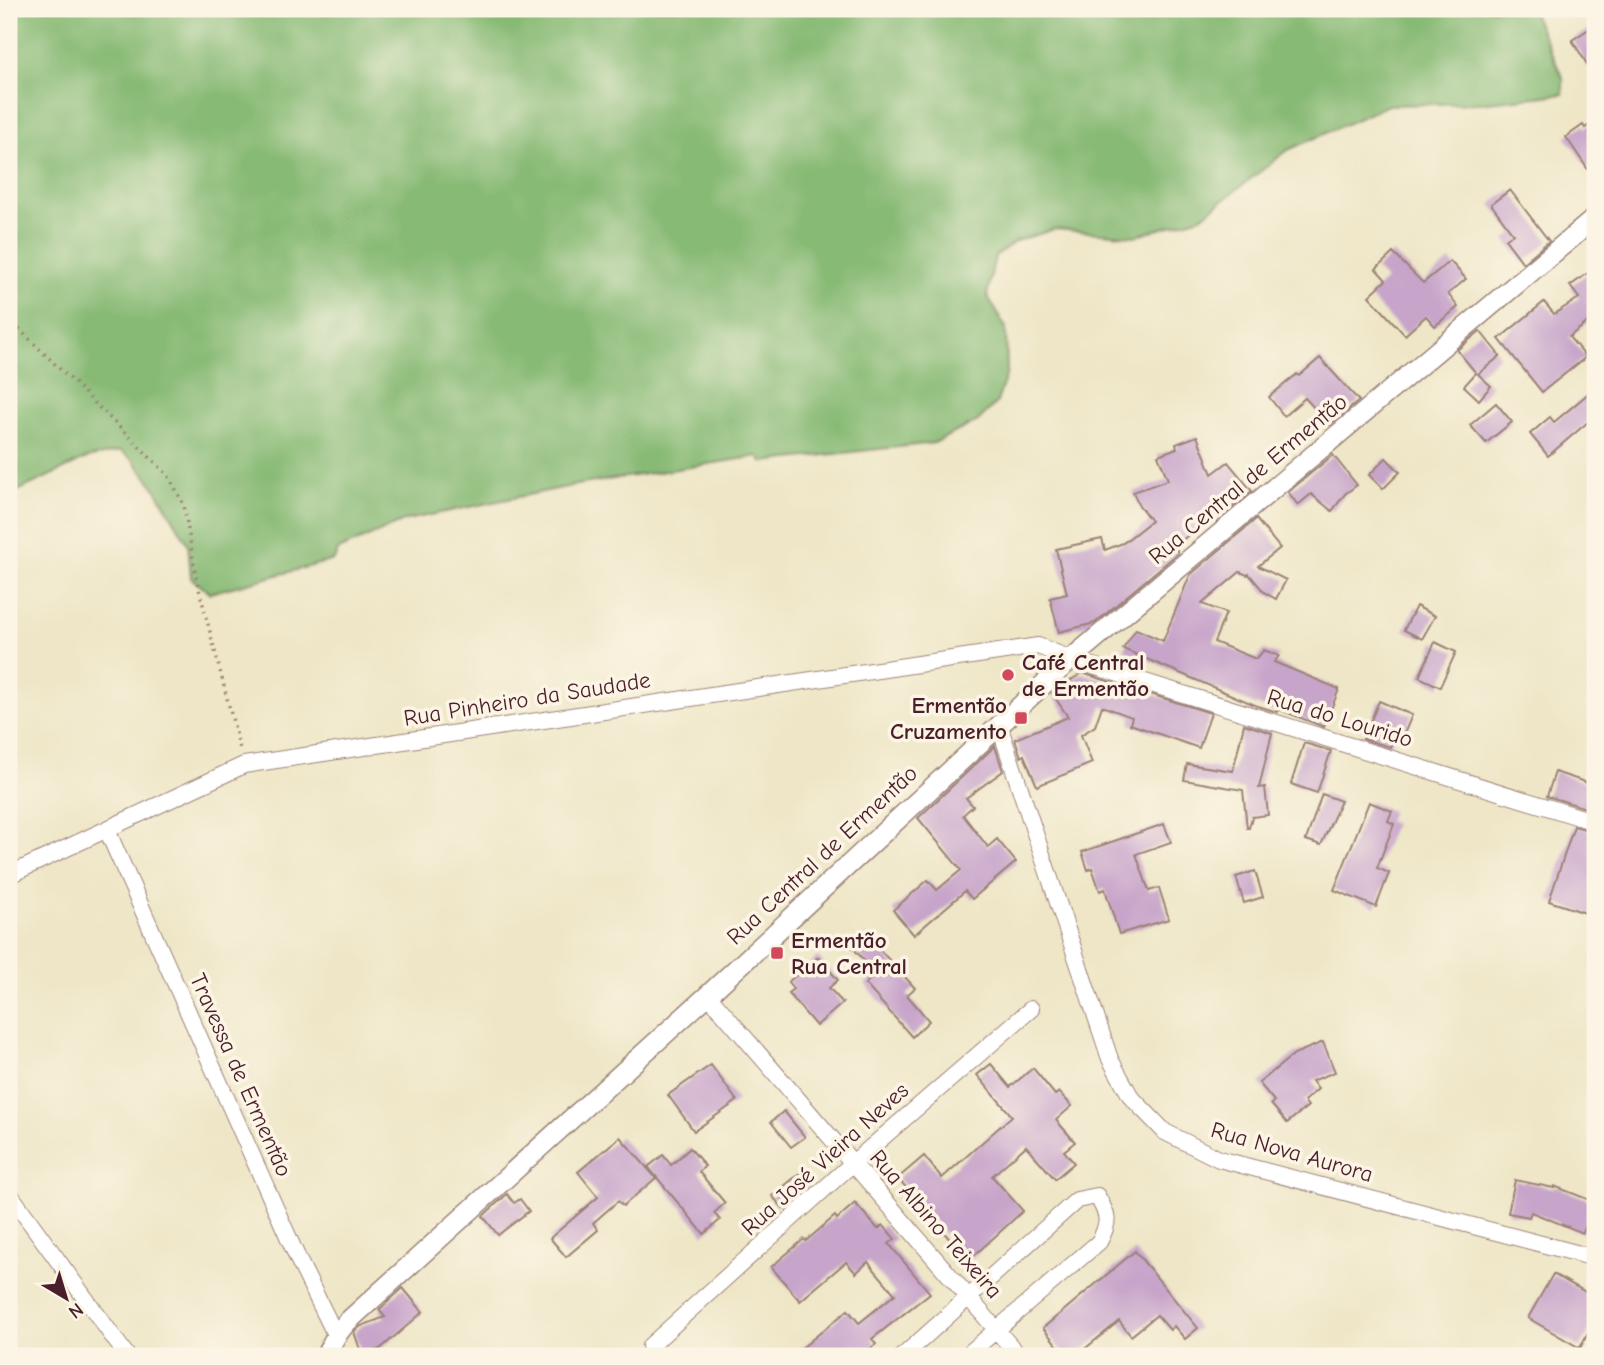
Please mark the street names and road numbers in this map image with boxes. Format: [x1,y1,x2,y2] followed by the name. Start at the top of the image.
[1143,388,1353,570] street label: Rua Central de Ermentão
[402,666,652,732] street label: Rua Pinheiro da Saudade
[1264,683,1416,753] street label: Rua do Lourido
[721,760,923,950] street label: Rua Central de Ermentão
[184,969,298,1181] street label: Travessa de Ermentão
[736,1077,914,1241] street label: Rua José Vieira Neves
[1208,1116,1376,1188] street label: Rua Nova Aurora
[864,1144,1008,1304] street label: Rua Albino Teixeira

